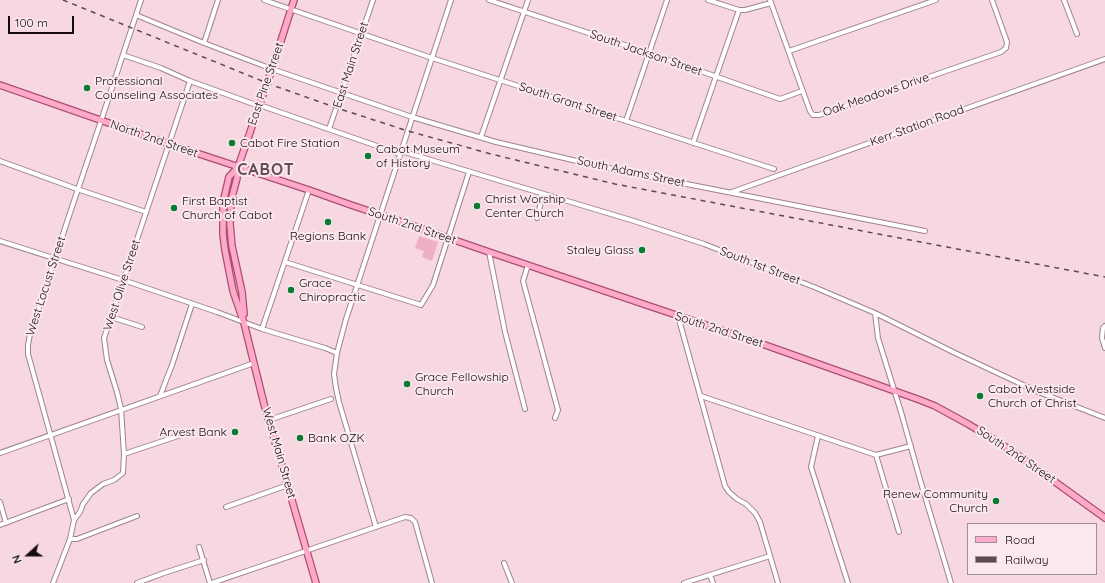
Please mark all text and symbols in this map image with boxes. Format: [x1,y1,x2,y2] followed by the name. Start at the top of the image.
[10,8,76,34] scale bar
[15,15,48,30] text: 100 m
[330,20,372,110] street label: East Main Street
[588,27,704,79] street label: South Jackson Street
[245,41,287,127] street label: East Pine Street
[821,70,931,120] street label: Oak Meadows Drive
[95,74,218,102] place label: Professional Counseling Associates
[517,79,619,125] street label: South Grant Street
[82,83,92,93] marker: Professional Counseling Associates
[868,102,966,150] street label: Kerr Station Road
[108,117,200,161] street label: North 2nd Street
[240,136,340,150] place label: Cabot Fire Station
[227,138,237,148] marker: Cabot Fire Station
[376,142,460,170] place label: Cabot Museum of History
[363,151,373,161] marker: Cabot Museum of History
[576,154,686,190] street label: South Adams Street
[237,160,295,180] district label: CABOT
[485,192,565,220] place label: Christ Worship Center Church
[182,194,273,222] place label: First Baptist Church of Cabot
[472,201,482,211] marker: Christ Worship Center Church
[169,203,179,213] marker: First Baptist Church of Cabot
[366,204,458,248] street label: South 2nd Street
[323,217,333,227] marker: Regions Bank
[290,229,366,243] place label: Regions Bank
[23,235,69,337] street label: West Locust Street
[101,238,143,332] street label: West Olive Street
[567,243,634,257] place label: Staley Glass
[718,244,802,288] street label: South 1st Street
[637,245,647,255] marker: Staley Glass
[299,276,366,304] place label: Grace Chiropractic
[286,285,296,295] marker: Grace Chiropractic
[673,309,765,351] street label: South 2nd Street
[415,370,509,398] place label: Grace Fellowship Church
[402,379,412,389] marker: Grace Fellowship Church
[988,382,1077,410] place label: Cabot Westside Church of Christ
[975,391,985,401] marker: Cabot Westside Church of Christ
[259,406,299,500] street label: West Main Street
[974,423,1058,487] street label: South 2nd Street
[160,425,227,439] place label: Arvest Bank
[230,427,240,437] marker: Arvest Bank
[308,431,365,445] place label: Bank OZK
[295,433,305,443] marker: Bank OZK
[883,487,988,515] place label: Renew Community Church
[991,496,1001,506] marker: Renew Community Church
[967,523,1097,575] legend
[1005,532,1035,547] text: Road
[8,535,48,575] north arrow
[1005,552,1049,567] text: Railway
[9,553,25,566] text: N

